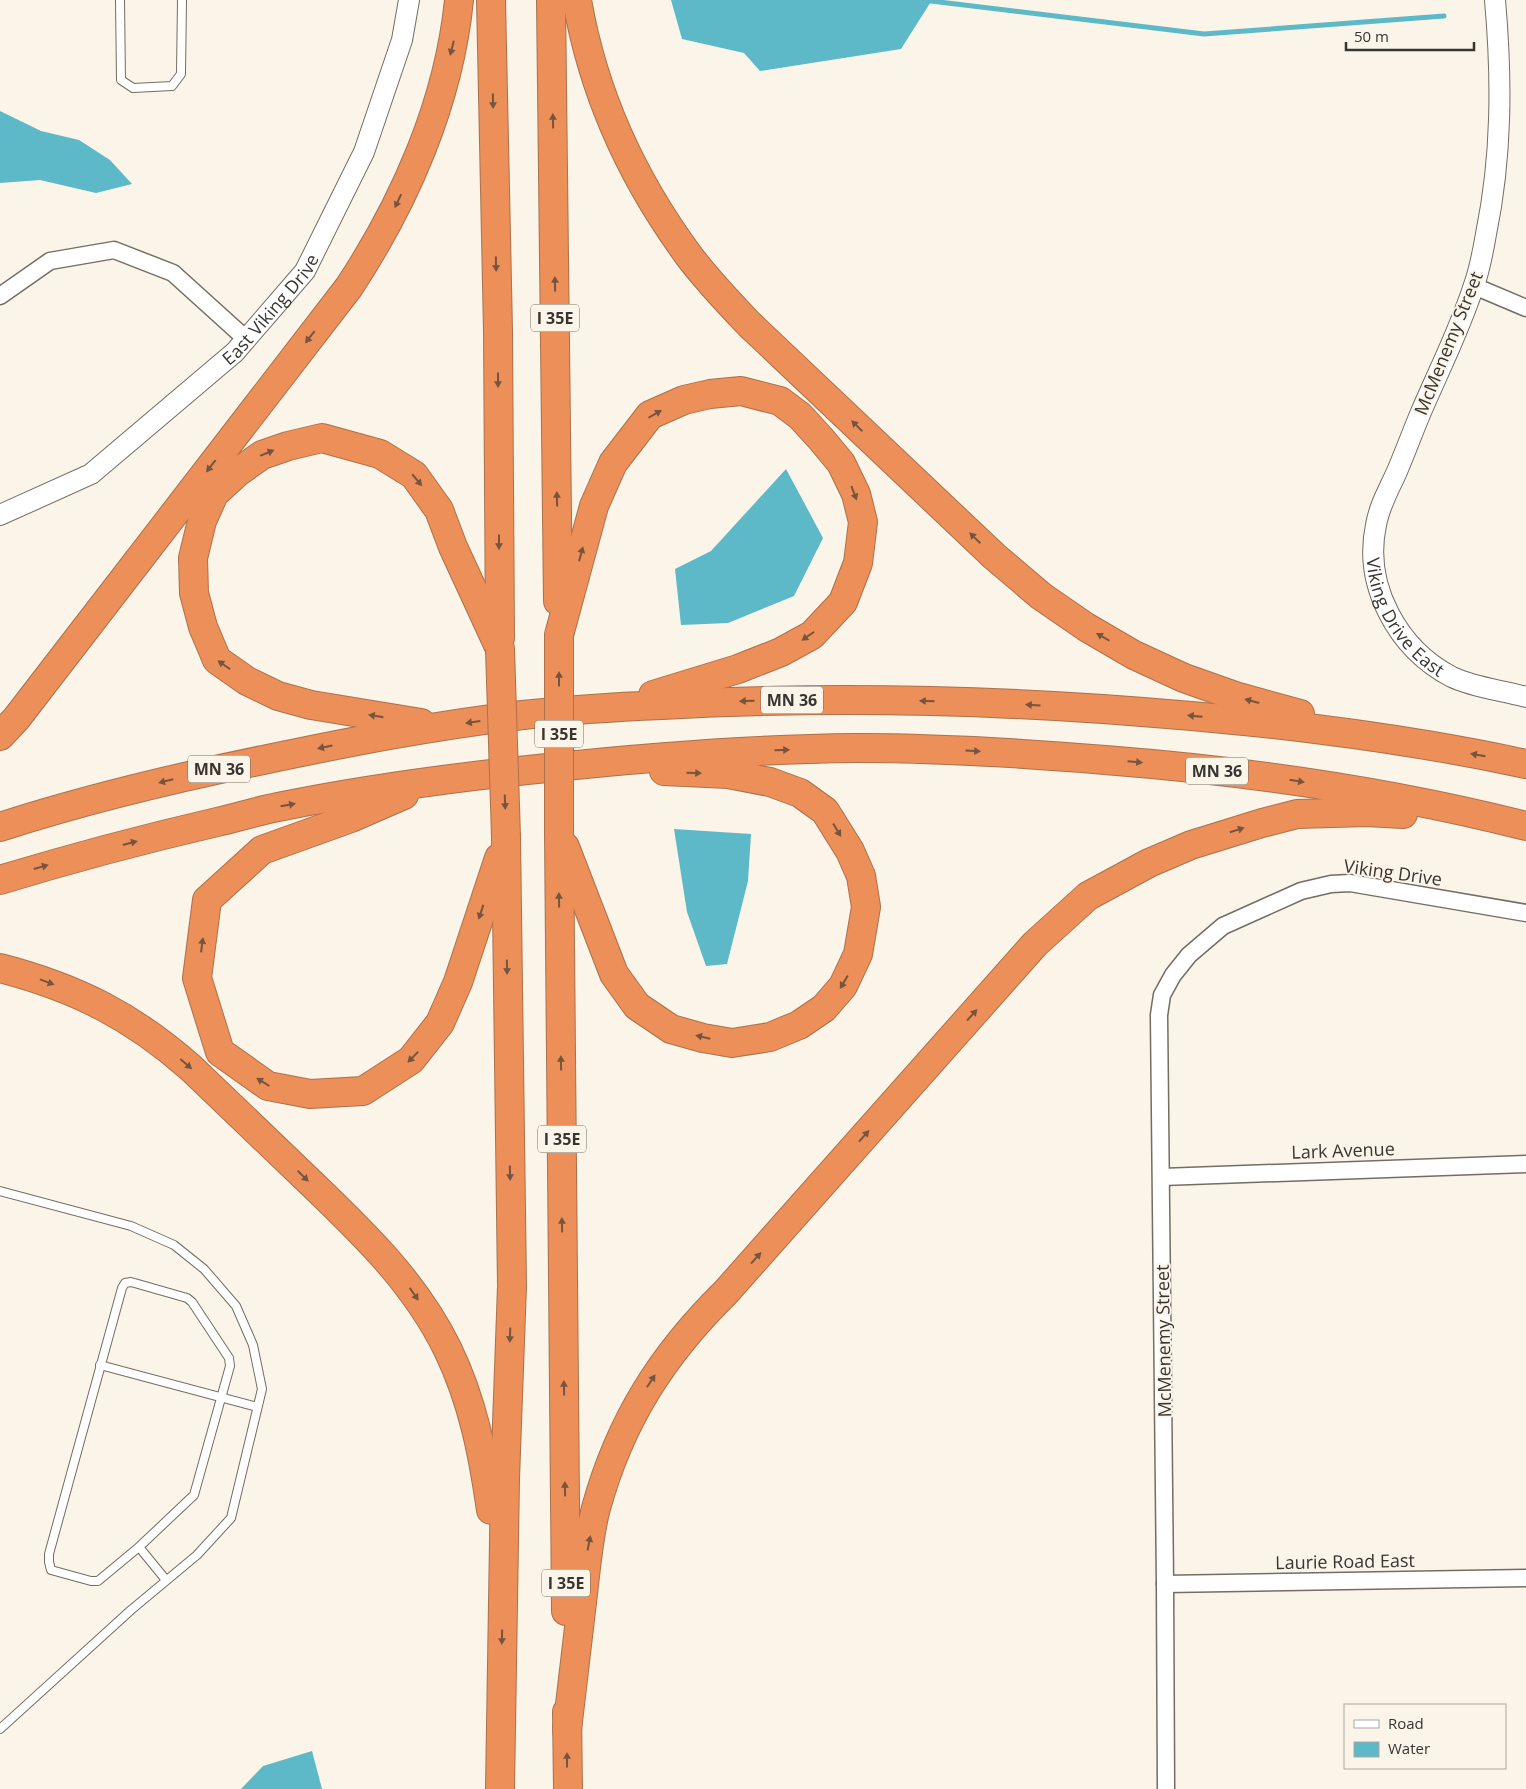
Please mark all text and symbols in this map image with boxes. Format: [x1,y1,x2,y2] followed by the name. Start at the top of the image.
[1346,20,1474,52] scale bar
[1354,26,1389,46] text: 50 m
[448,41,456,56] one-way arrow
[489,93,497,109] one-way arrow
[549,113,557,129] one-way arrow
[394,194,402,208] one-way arrow
[217,250,324,370] street label: East Viking Drive
[493,256,501,272] one-way arrow
[1408,268,1488,418] street label: McMenemy Street
[550,276,558,292] one-way arrow
[531,304,579,332] road number: I 35E
[305,330,315,344] one-way arrow
[494,372,502,388] one-way arrow
[648,410,663,418] one-way arrow
[851,420,863,432] one-way arrow
[260,449,274,457] one-way arrow
[206,459,216,473] one-way arrow
[411,473,422,486] one-way arrow
[851,485,858,500] one-way arrow
[553,491,561,507] one-way arrow
[969,532,981,544] one-way arrow
[495,535,503,551] one-way arrow
[577,547,585,562] one-way arrow
[1361,556,1449,682] street label: Viking Drive East
[801,631,815,641] one-way arrow
[1096,633,1110,641] one-way arrow
[218,660,231,670] one-way arrow
[555,671,563,687] one-way arrow
[761,686,823,714] road number: MN 36
[919,696,935,704] one-way arrow
[1244,696,1259,704] one-way arrow
[739,697,755,705] one-way arrow
[1025,700,1041,708] one-way arrow
[368,711,384,719] one-way arrow
[1187,712,1203,720] one-way arrow
[465,718,481,726] one-way arrow
[535,721,583,748] road number: I 35E
[317,743,333,751] one-way arrow
[774,746,790,754] one-way arrow
[965,748,981,756] one-way arrow
[1470,751,1486,759] one-way arrow
[188,756,250,782] road number: MN 36
[1186,758,1248,784] road number: MN 36
[1127,759,1143,767] one-way arrow
[686,769,702,777] one-way arrow
[159,777,174,785] one-way arrow
[1289,778,1305,786] one-way arrow
[501,795,509,811] one-way arrow
[281,801,296,809] one-way arrow
[833,824,842,837] one-way arrow
[1230,826,1245,834] one-way arrow
[123,838,138,846] one-way arrow
[1342,853,1444,891] street label: Viking Drive
[34,863,49,871] one-way arrow
[555,892,563,908] one-way arrow
[477,905,485,920] one-way arrow
[198,937,206,953] one-way arrow
[504,959,512,975] one-way arrow
[840,975,848,990] one-way arrow
[40,978,55,986] one-way arrow
[966,1009,978,1021] one-way arrow
[695,1033,710,1041] one-way arrow
[407,1051,419,1063] one-way arrow
[557,1055,565,1071] one-way arrow
[179,1058,192,1069] one-way arrow
[256,1077,270,1086] one-way arrow
[538,1126,586,1152] road number: I 35E
[858,1131,870,1143] one-way arrow
[1291,1136,1395,1164] street label: Lark Avenue
[506,1166,514,1182] one-way arrow
[297,1170,309,1182] one-way arrow
[558,1217,566,1233] one-way arrow
[751,1251,762,1264] one-way arrow
[1150,1264,1176,1418] street label: McMenemy Street
[409,1287,419,1301] one-way arrow
[506,1327,514,1343] one-way arrow
[647,1374,656,1388] one-way arrow
[560,1380,568,1396] one-way arrow
[561,1481,569,1497] one-way arrow
[586,1535,594,1551] one-way arrow
[1275,1548,1415,1574] street label: Laurie Road East
[542,1570,590,1596] road number: I 35E
[498,1629,506,1645] one-way arrow
[1344,1704,1506,1769] legend
[1388,1713,1424,1733] text: Road
[1388,1738,1430,1758] text: Water
[563,1751,571,1767] one-way arrow

